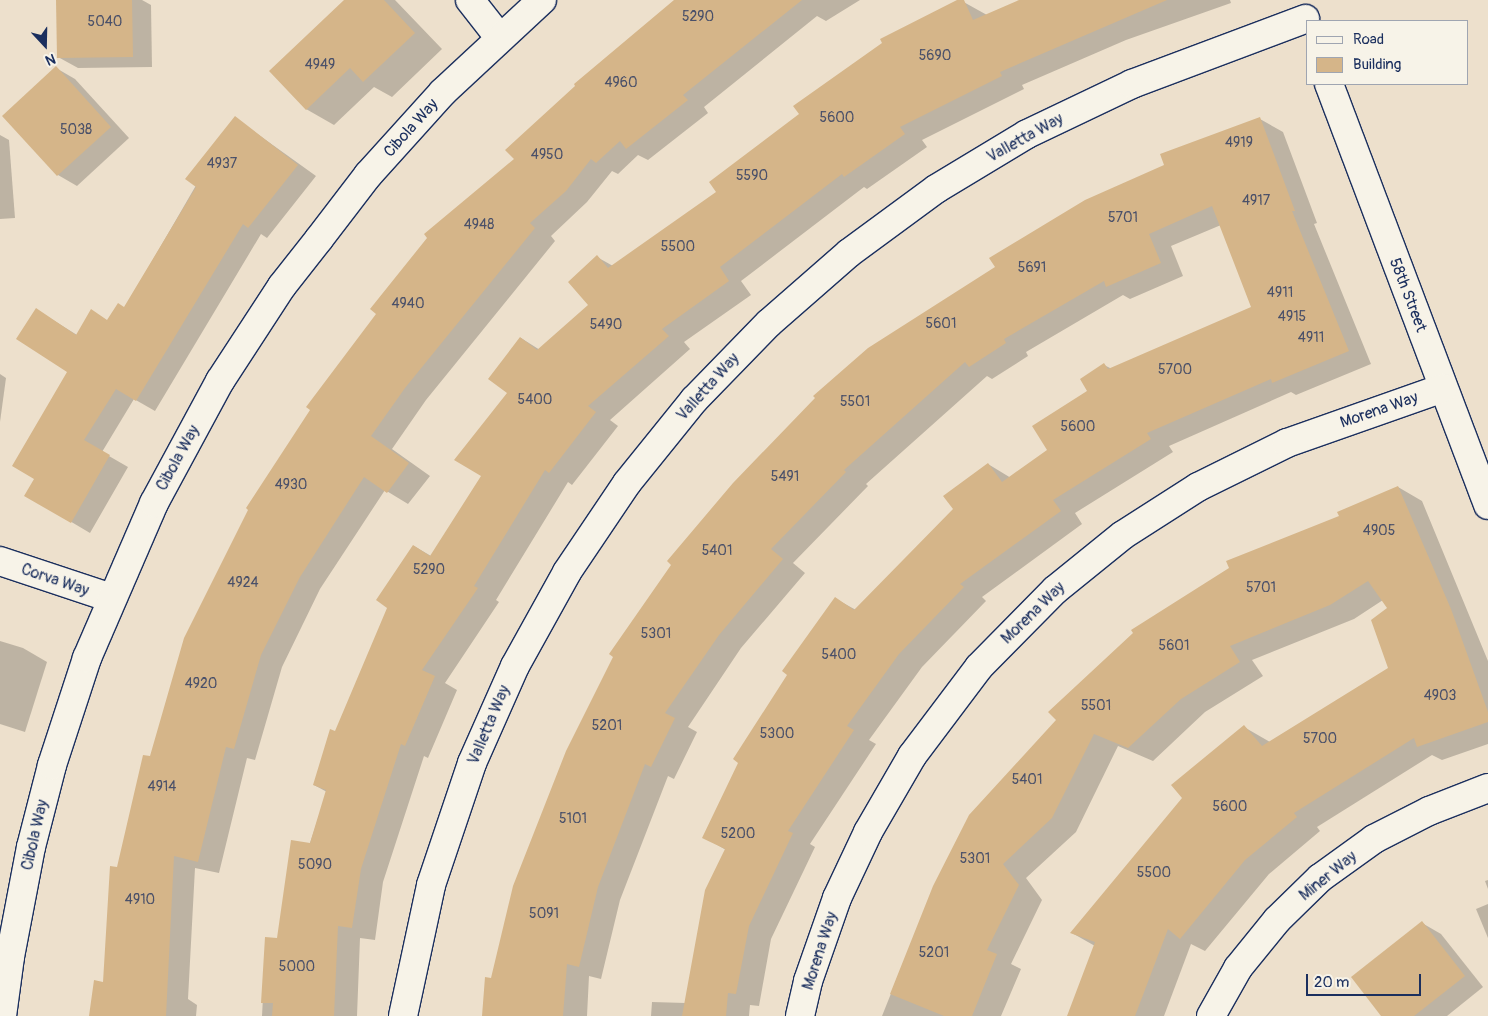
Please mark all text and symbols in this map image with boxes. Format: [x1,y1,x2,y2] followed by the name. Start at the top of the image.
[682,9,714,25] house number: 5290
[88,14,122,30] house number: 5040
[20,20,70,70] north arrow
[1306,20,1468,85] legend
[1353,30,1384,49] text: Road
[919,48,951,64] house number: 5690
[43,50,58,69] text: N
[1353,55,1401,74] text: Building
[305,57,335,73] house number: 4949
[604,75,638,91] house number: 4960
[380,95,442,161] street label: Cibola Way
[983,109,1067,167] street label: Valletta Way
[820,110,854,126] house number: 5600
[60,122,92,138] house number: 5038
[1225,135,1253,151] house number: 4919
[531,147,563,163] house number: 4950
[207,156,237,172] house number: 4937
[736,168,768,184] house number: 5590
[1242,193,1270,209] house number: 4917
[1108,210,1138,226] house number: 5701
[464,217,494,233] house number: 4948
[661,239,695,255] house number: 5500
[1385,255,1431,335] street label: 58th Street
[1018,260,1046,276] house number: 5691
[1267,285,1293,301] house number: 4911
[391,296,425,312] house number: 4940
[1278,309,1306,325] house number: 4915
[926,316,956,332] house number: 5601
[590,317,622,333] house number: 5490
[1298,330,1324,346] house number: 4911
[673,349,743,425] street label: Valletta Way
[1158,362,1192,378] house number: 5700
[1338,388,1420,432] street label: Morena Way
[518,392,552,408] house number: 5400
[840,394,870,410] house number: 5501
[1061,419,1095,435] house number: 5600
[152,422,204,494] street label: Cibola Way
[771,469,799,485] house number: 5491
[275,477,307,493] house number: 4930
[1363,523,1395,539] house number: 4905
[702,543,732,559] house number: 5401
[19,559,91,601] street label: Corva Way
[413,562,445,578] house number: 5290
[227,575,259,591] house number: 4924
[997,578,1069,648] street label: Morena Way
[1246,580,1276,596] house number: 5701
[641,626,671,642] house number: 5301
[1159,638,1189,654] house number: 5601
[822,647,856,663] house number: 5400
[185,676,217,692] house number: 4920
[464,682,514,768] street label: Valletta Way
[1424,688,1456,704] house number: 4903
[1081,698,1111,714] house number: 5501
[592,718,622,734] house number: 5201
[760,726,794,742] house number: 5300
[1303,731,1337,747] house number: 5700
[1012,772,1042,788] house number: 5401
[148,779,176,795] house number: 4914
[18,798,52,872] street label: Cibola Way
[1213,799,1247,815] house number: 5600
[559,811,587,827] house number: 5101
[721,826,755,842] house number: 5200
[1295,847,1361,905] street label: Miner Way
[960,851,990,867] house number: 5301
[298,857,332,873] house number: 5090
[1137,865,1171,881] house number: 5500
[125,892,155,908] house number: 4910
[529,906,559,922] house number: 5091
[798,910,842,992] street label: Morena Way
[919,945,949,961] house number: 5201
[279,959,315,975] house number: 5000
[1308,964,1423,996] scale bar
[1314,973,1349,992] text: 20 m

